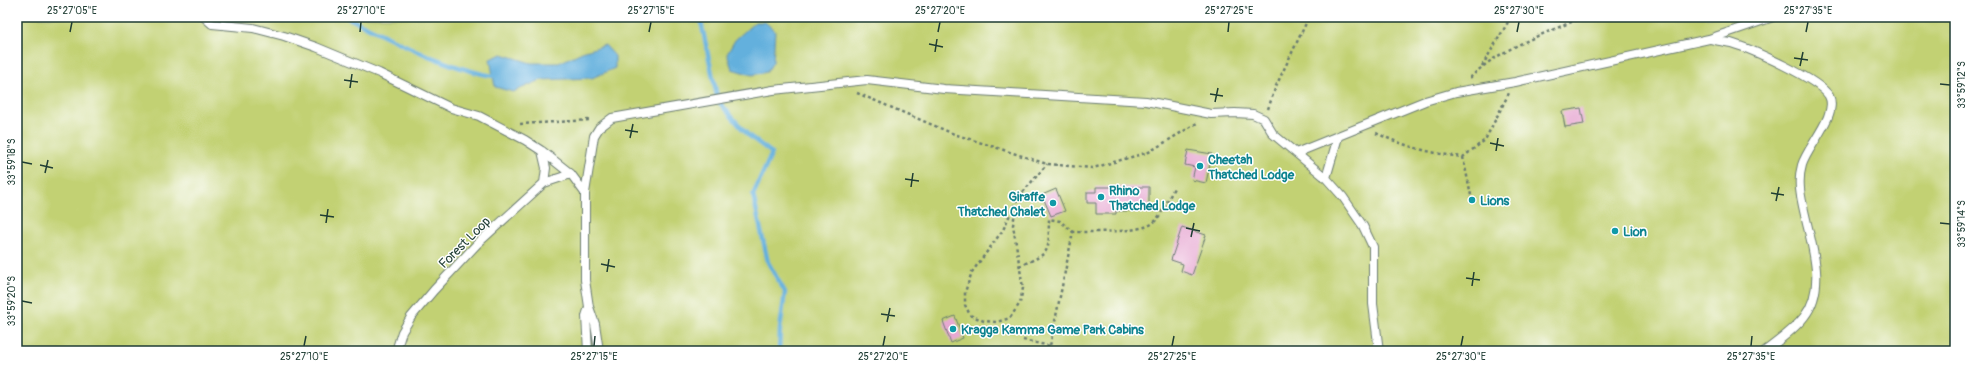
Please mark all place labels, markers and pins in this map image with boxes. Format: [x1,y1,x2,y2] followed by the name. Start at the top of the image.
[1207,152,1295,183] place label: Cheetah Thatched Lodge
[1195,161,1205,171] marker: Cheetah Thatched Lodge
[1108,183,1196,214] place label: Rhino Thatched Lodge
[957,189,1046,220] place label: Giraffe Thatched Chalet
[1096,192,1106,202] marker: Rhino Thatched Lodge
[1480,193,1510,209] place label: Lions
[1467,195,1477,205] marker: Lions
[1048,198,1058,208] marker: Giraffe Thatched Chalet
[1623,224,1647,240] place label: Lion
[1610,226,1620,236] marker: Lion
[961,322,1144,338] place label: Kragga Kamma Game Park Cabins
[948,324,958,334] marker: Kragga Kamma Game Park Cabins

